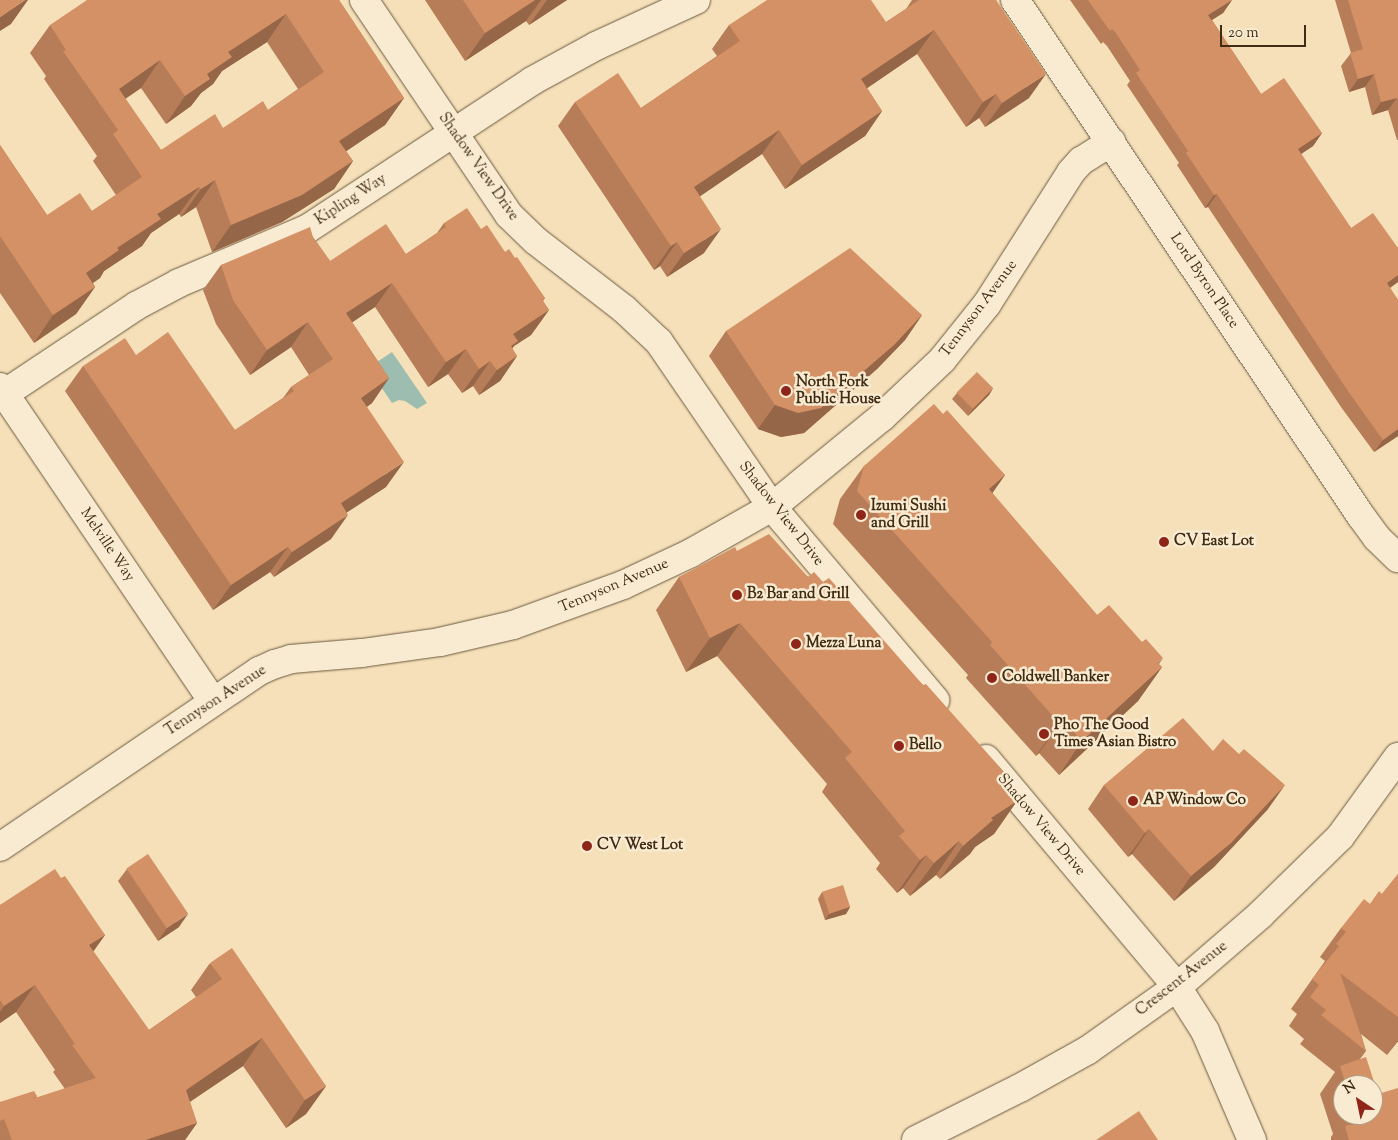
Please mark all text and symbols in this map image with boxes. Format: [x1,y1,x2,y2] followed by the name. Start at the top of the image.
[1223,15,1309,47] scale bar
[1228,23,1259,44] text: 20 m
[434,110,522,224] street label: Shadow View Drive
[312,170,390,230] street label: Kipling Way
[1166,230,1242,332] street label: Lord Byron Place
[937,257,1021,361] street label: Tennyson Avenue
[796,373,881,408] place label: North Fork Public House
[780,385,792,397] marker: North Fork Public House
[735,458,827,570] street label: Shadow View Drive
[871,497,947,532] place label: Izumi Sushi and Grill
[76,505,138,585] street label: Melville Way
[855,509,867,521] marker: Izumi Sushi and Grill
[1174,533,1254,551] place label: CV East Lot
[1158,536,1170,548] marker: CV East Lot
[557,555,671,617] street label: Tennyson Avenue
[747,586,849,604] place label: B2 Bar and Grill
[731,589,743,601] marker: B2 Bar and Grill
[806,635,881,653] place label: Mezza Luna
[790,638,802,650] marker: Mezza Luna
[162,662,270,740] street label: Tennyson Avenue
[1002,669,1109,687] place label: Coldwell Banker
[986,672,998,684] marker: Coldwell Banker
[1054,716,1176,751] place label: Pho The Good Times Asian Bistro
[1038,728,1050,740] marker: Pho The Good Times Asian Bistro
[909,737,942,755] place label: Bello
[893,740,905,752] marker: Bello
[993,770,1089,880] street label: Shadow View Drive
[1143,792,1246,810] place label: AP Window Co
[1127,795,1139,807] marker: AP Window Co
[597,837,683,855] place label: CV West Lot
[581,840,593,852] marker: CV West Lot
[1133,938,1231,1020] street label: Crescent Avenue
[1333,1075,1383,1125] north arrow
[1340,1077,1360,1100] text: N

